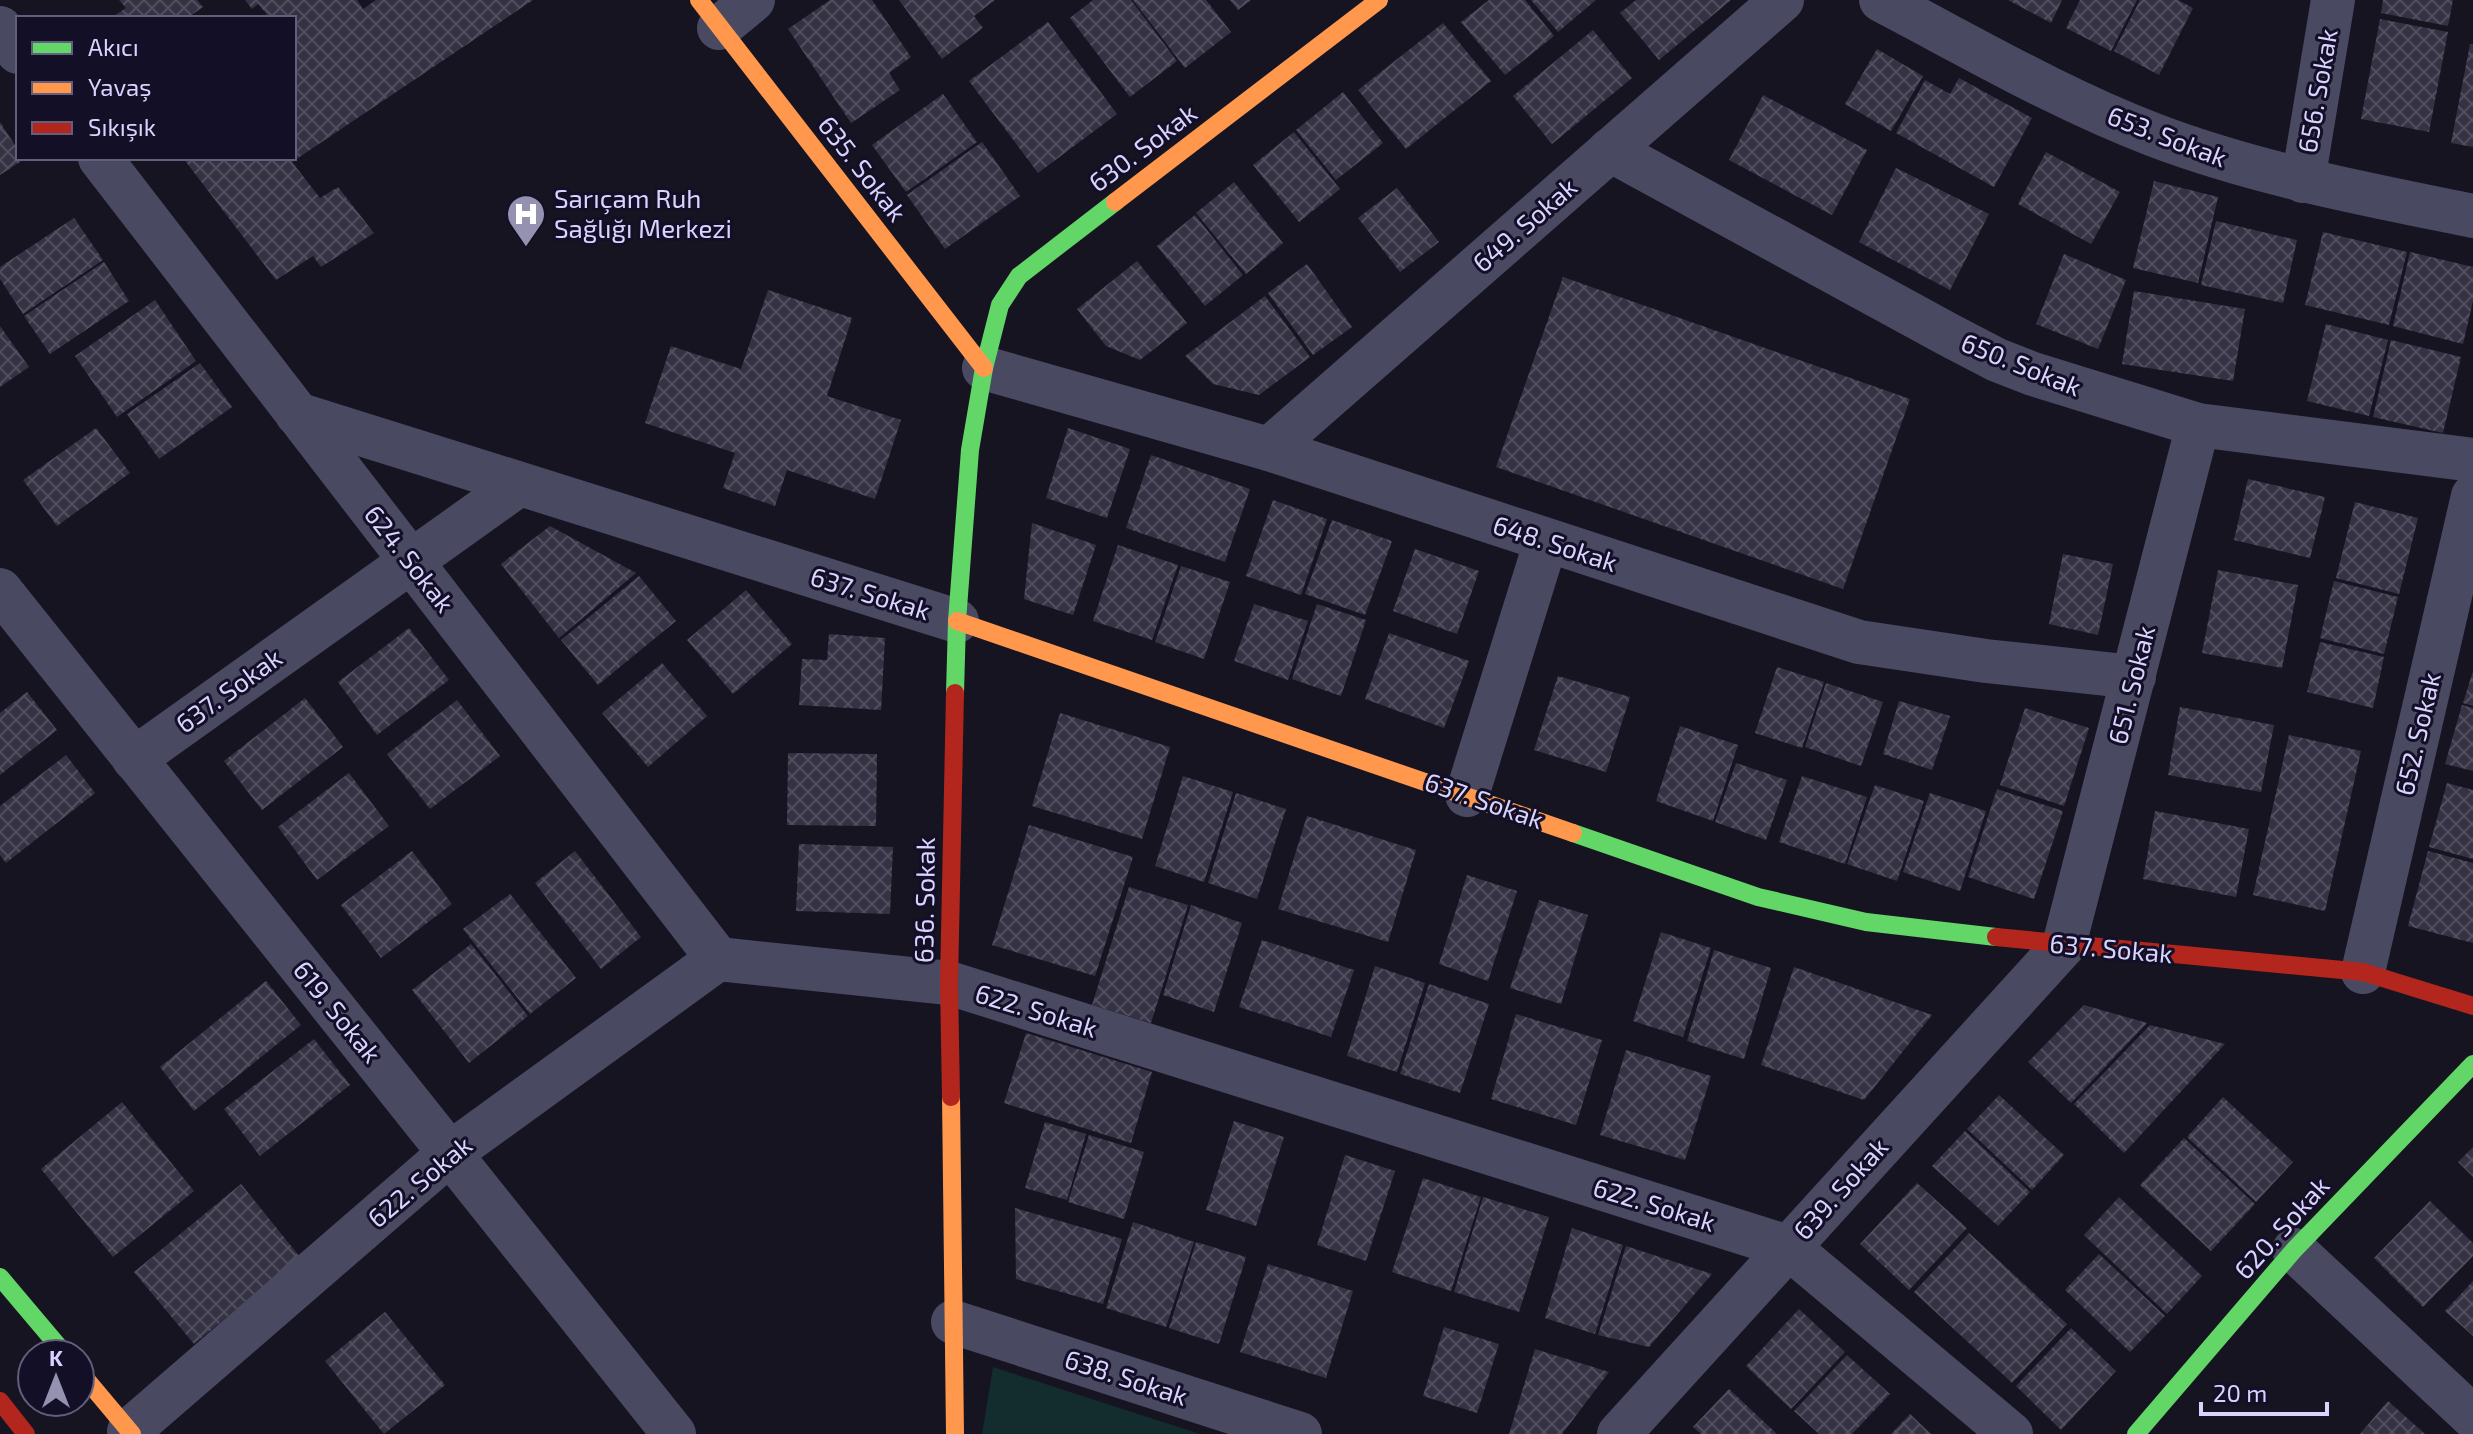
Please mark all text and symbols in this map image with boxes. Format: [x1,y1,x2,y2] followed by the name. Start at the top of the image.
[16,16,296,160] legend
[2290,26,2343,155] street label: 656. Sokak
[88,32,139,61] text: Akıcı
[88,72,151,102] text: Yavaş
[1082,96,1202,197] street label: 630. Sokak
[2104,99,2231,172] street label: 653. Sokak
[812,109,914,227] street label: 635. Sokak
[88,112,156,142] text: Sıkışık
[1466,170,1582,277] street label: 649. Sokak
[554,182,732,243] place label: Sarıçam Ruh Sağlığı Merkezi
[505,193,547,248] hospital icon: Sarıçam Ruh Sağlığı Merkezi
[1957,326,2086,402] street label: 650. Sokak
[359,498,462,618] street label: 624. Sokak
[1490,508,1621,577] street label: 648. Sokak
[807,560,934,625] street label: 637. Sokak
[2101,622,2160,747] street label: 651. Sokak
[169,641,287,739] street label: 637. Sokak
[2387,669,2446,798] street label: 652. Sokak
[1421,765,1548,834] street label: 637. Sokak
[907,837,940,963] street label: 636. Sokak
[2048,927,2174,968] street label: 637. Sokak
[288,954,389,1068] street label: 619. Sokak
[972,976,1101,1043] street label: 622. Sokak
[361,1128,477,1233] street label: 622. Sokak
[1786,1131,1894,1245] street label: 639. Sokak
[2227,1169,2335,1285] street label: 620. Sokak
[1590,1170,1719,1237] street label: 622. Sokak
[16,1338,96,1418] north arrow
[1061,1342,1192,1411] street label: 638. Sokak
[49,1344,63,1370] text: K
[2201,1366,2327,1416] scale bar
[2213,1378,2267,1407] text: 20 m

